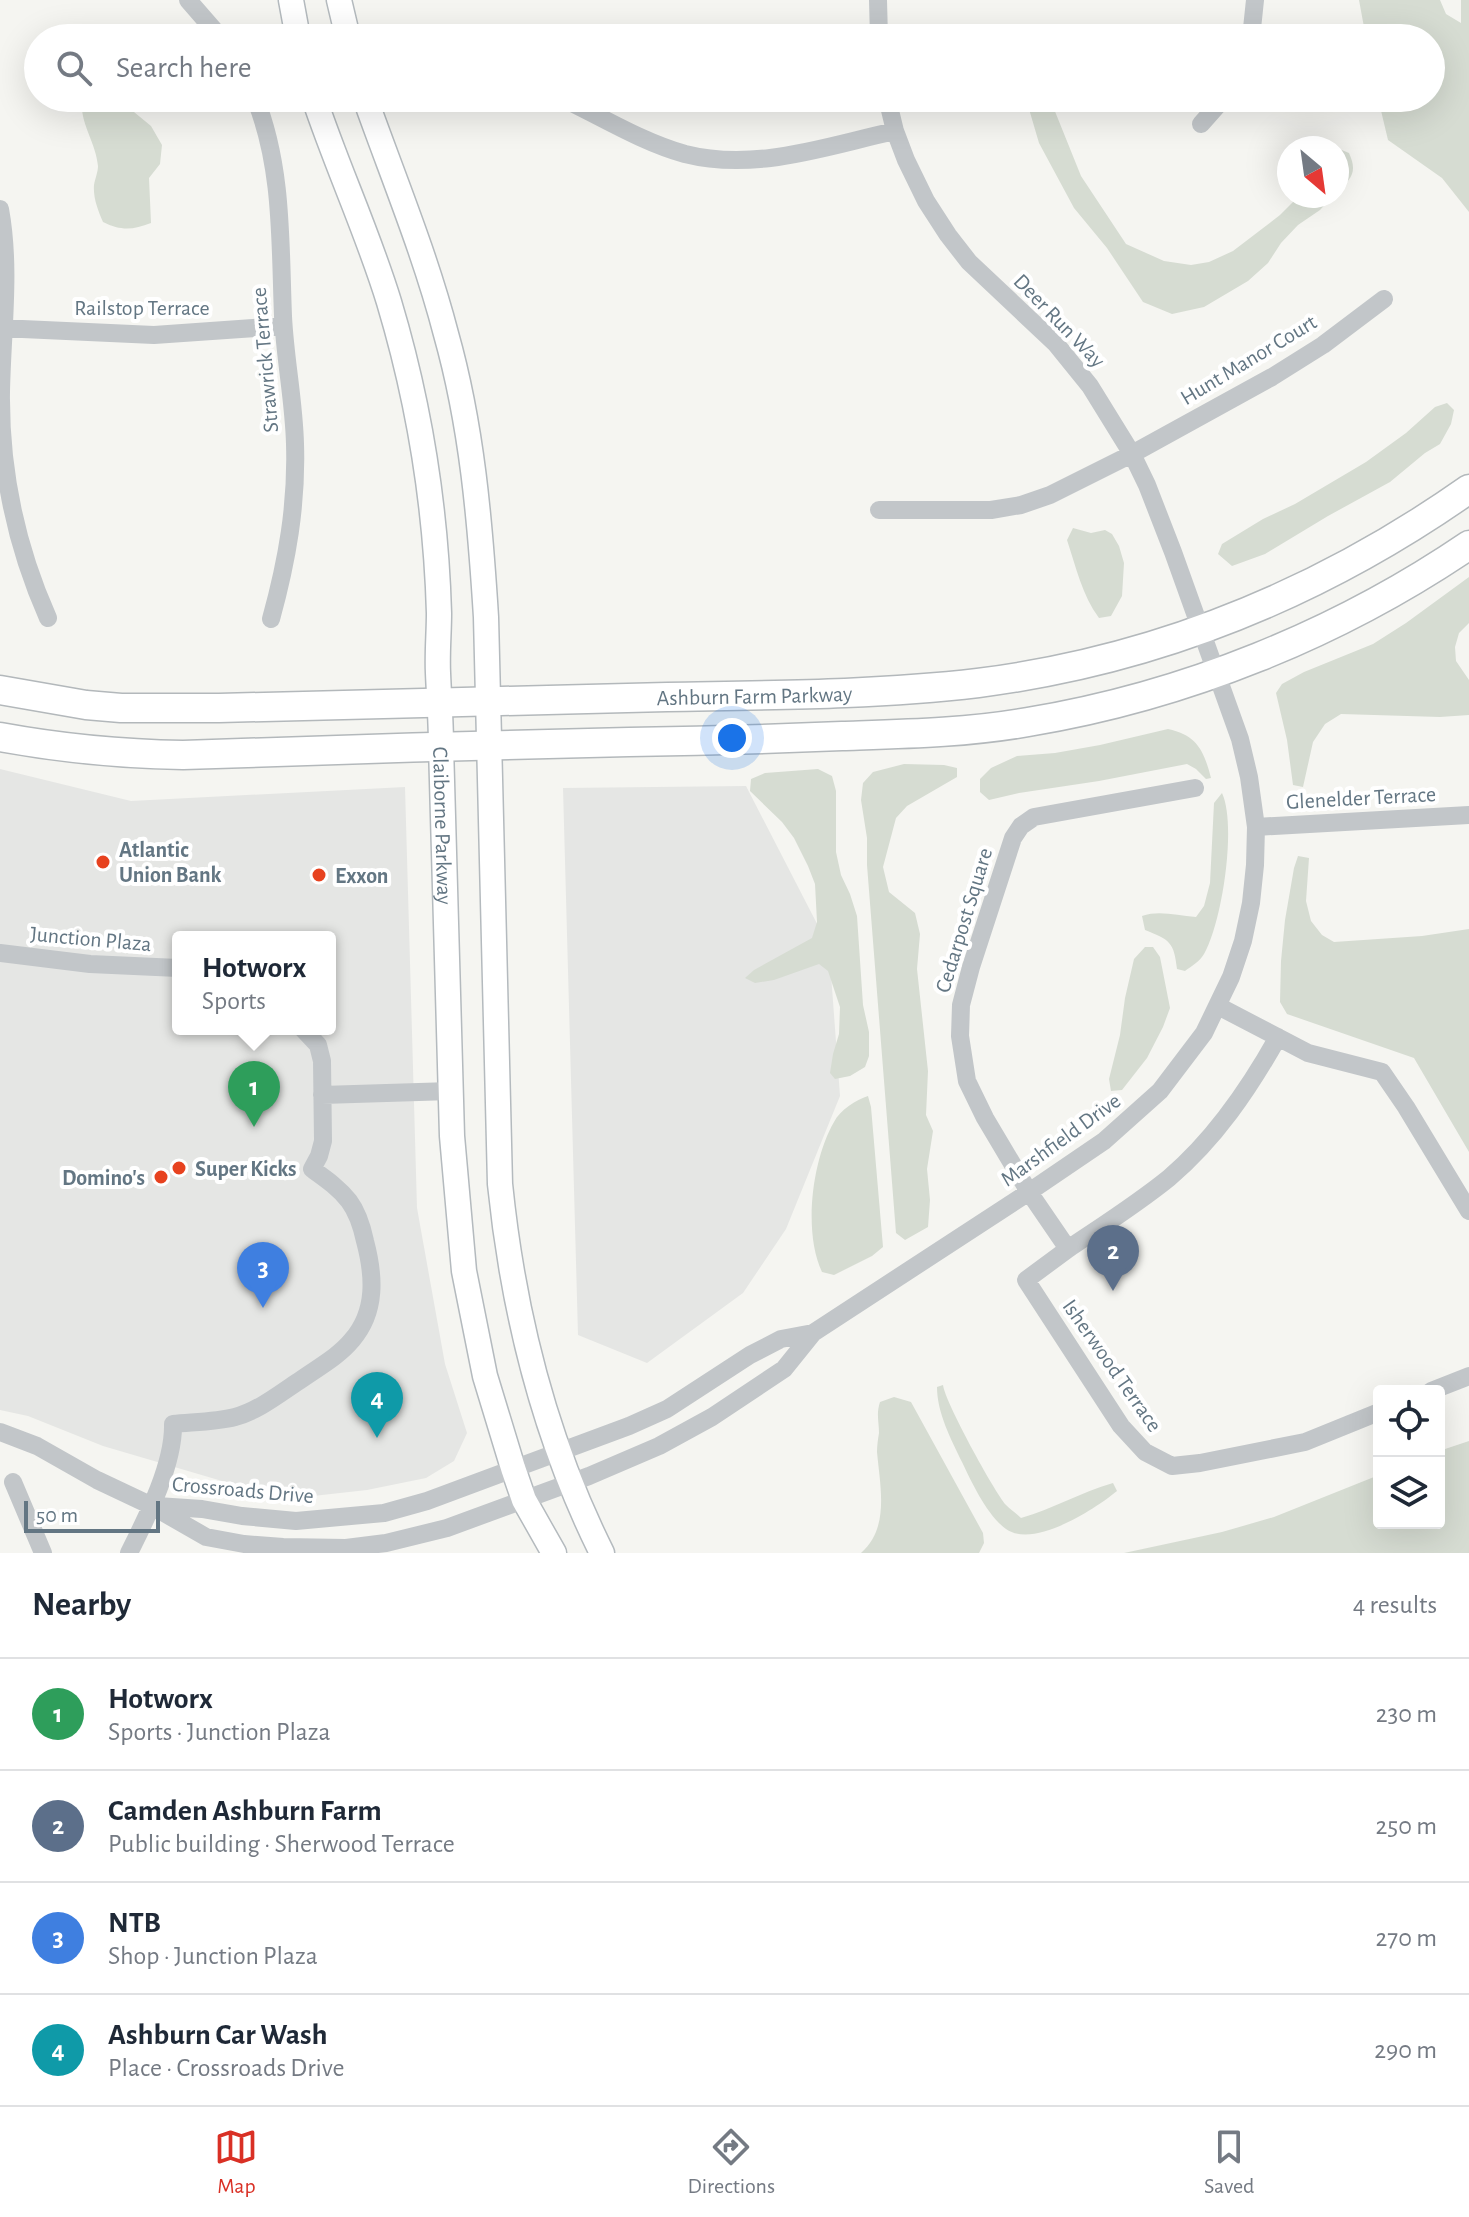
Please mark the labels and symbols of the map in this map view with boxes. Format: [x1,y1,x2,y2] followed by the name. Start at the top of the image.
[1277,136,1349,208] north arrow
[1009,270,1110,372] street label: Deer Run Way
[248,286,282,433] street label: Strawrick Terrace
[74,297,210,319] street label: Railstop Terrace
[1177,311,1320,409] street label: Hunt Manor Court
[656,683,853,709] street label: Ashburn Farm Parkway
[712,718,752,758] your location
[429,746,455,906] street label: Claiborne Parkway
[1286,783,1437,813] street label: Glenelder Terrace
[119,839,222,886] place label: Atlantic Union Bank
[932,845,996,995] street label: Cedarpost Square
[94,853,112,871] marker: Atlantic Union Bank
[335,865,389,887] place label: Exxon
[310,866,328,884] marker: Exxon
[29,923,152,955] street label: Junction Plaza
[228,1061,280,1127] pin: 1
[997,1089,1125,1190] street label: Marshfield Drive
[195,1158,297,1180] place label: Super Kicks
[170,1159,188,1177] marker: Super Kicks
[62,1167,145,1189] place label: Domino's
[152,1168,170,1186] marker: Domino's
[1087,1225,1139,1291] pin: 2
[237,1242,289,1308] pin: 3
[1058,1295,1166,1436] street label: Isherwood Terrace
[351,1372,403,1438] pin: 4
[171,1473,315,1507] street label: Crossroads Drive
[24,1497,160,1533] scale bar

